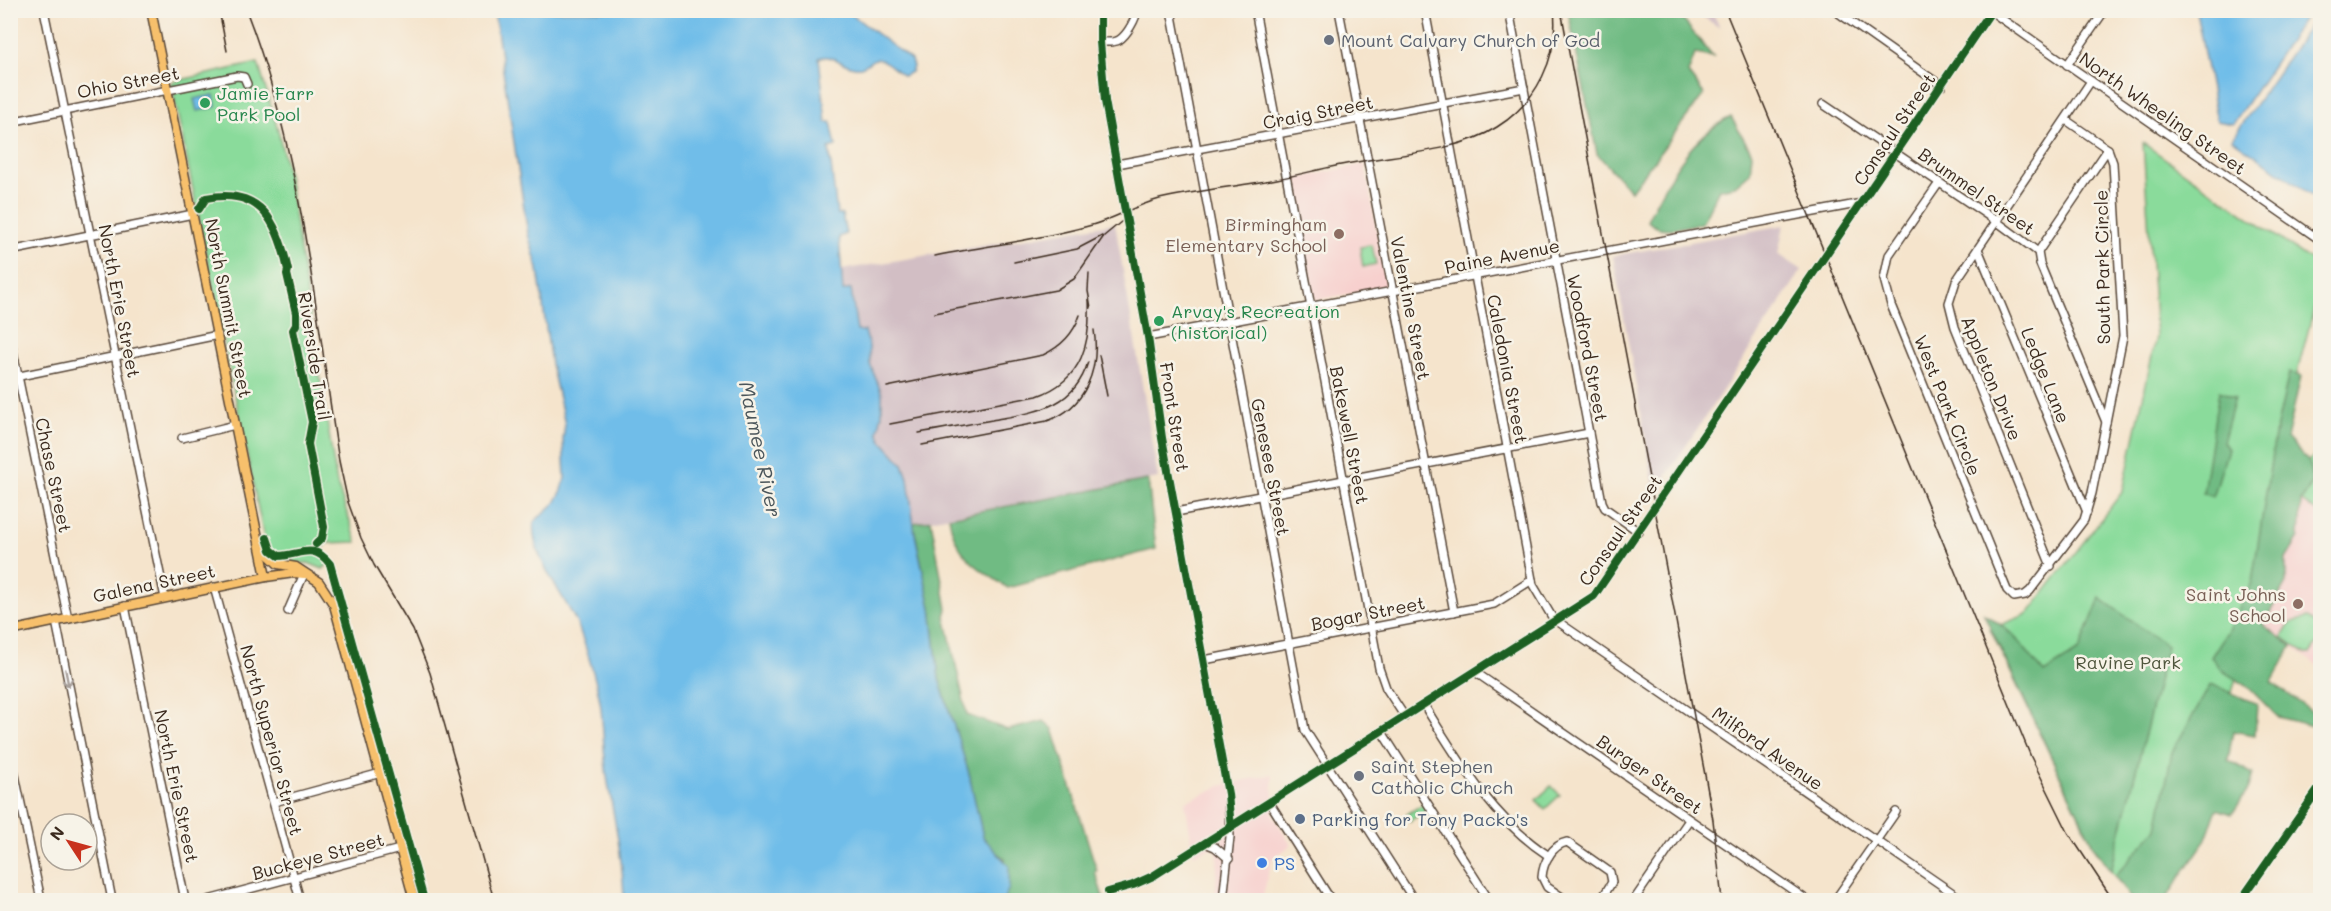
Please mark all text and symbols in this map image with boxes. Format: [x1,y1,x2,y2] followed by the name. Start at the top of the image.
[1341,28,1600,52] place label: Mount Calvary Church of God
[1322,33,1336,47] marker: Mount Calvary Church of God
[2075,46,2251,180] street label: North Wheeling Street
[75,60,181,104] street label: Ohio Street
[1847,68,1941,190] street label: Consaul Street
[217,81,314,126] place label: Jamie Farr Park Pool
[1261,90,1375,134] street label: Craig Street
[198,96,212,110] marker: Jamie Farr Park Pool
[1914,142,2040,240] street label: Brummel Street
[2089,189,2115,345] street label: South Park Circle
[1166,212,1327,257] place label: Birmingham Elementary School
[200,216,258,400] street label: North Summit Street
[93,222,147,380] street label: North Erie Street
[1332,227,1346,241] marker: Birmingham Elementary School
[1442,233,1562,279] street label: Paine Avenue
[1385,234,1437,382] street label: Valentine Street
[1562,272,1614,424] street label: Woodford Street
[293,290,337,422] street label: Riverside Trail
[1482,292,1534,446] street label: Caledonia Street
[1171,299,1340,344] place label: Arvay's Recreation (historical)
[1956,312,2028,444] street label: Appleton Drive
[1152,314,1166,328] marker: Arvay's Recreation (historical)
[2016,324,2076,426] street label: Ledge Lane
[1909,331,1987,479] street label: West Park Circle
[1154,360,1196,474] street label: Front Street
[1325,364,1375,506] street label: Bakewell Street
[734,379,788,519] water label: Maumee River
[1246,396,1296,538] street label: Genesee Street
[30,415,78,535] street label: Chase Street
[1573,470,1667,590] street label: Consaul Street
[91,558,217,608] street label: Galena Street
[2186,582,2286,627] place label: Saint Johns School
[1309,590,1427,636] street label: Bogar Street
[2291,597,2305,611] marker: Saint Johns School
[235,642,309,838] street label: North Superior Street
[2075,650,2181,674] park label: Ravine Park
[62,668,73,688] one-way arrow
[1708,701,1828,795] street label: Milford Avenue
[149,707,205,865] street label: North Erie Street
[1592,729,1708,819] street label: Burger Street
[1371,754,1513,799] place label: Saint Stephen Catholic Church
[1352,769,1366,783] marker: Saint Stephen Catholic Church
[1312,807,1529,831] place label: Parking for Tony Packo's
[39,812,99,872] north arrow
[1293,812,1307,826] marker: Parking for Tony Packo's
[44,822,69,844] text: N
[249,827,387,885] street label: Buckeye Street
[1274,851,1295,875] place label: PS
[1255,856,1269,870] marker: PS

